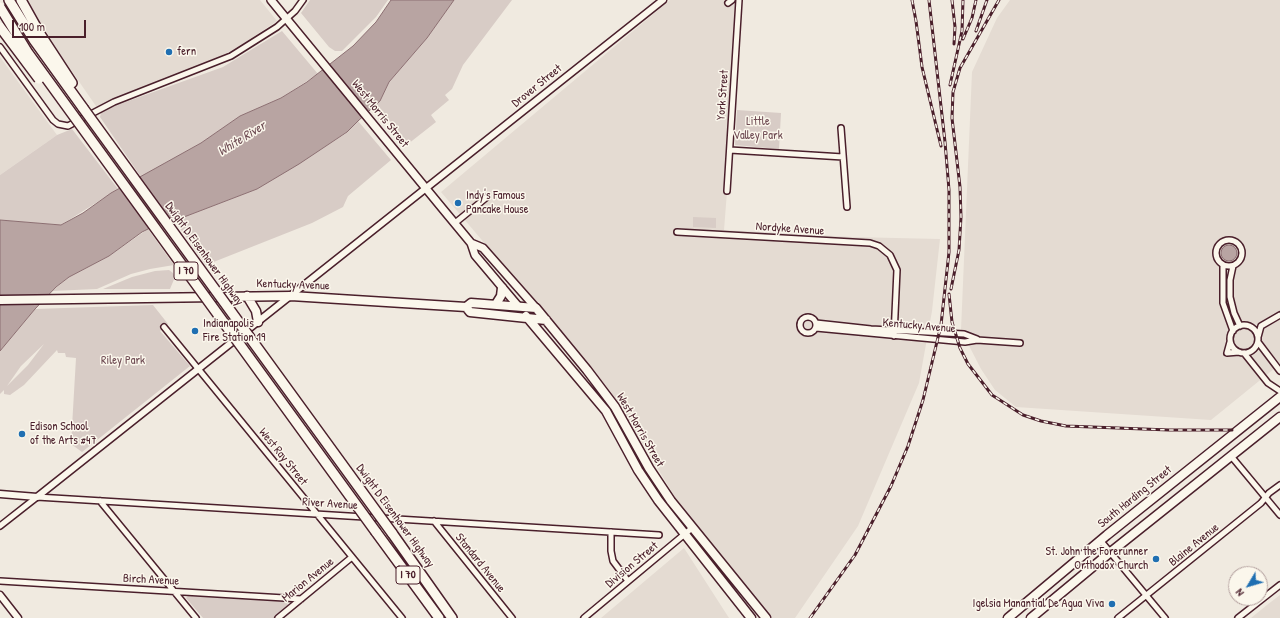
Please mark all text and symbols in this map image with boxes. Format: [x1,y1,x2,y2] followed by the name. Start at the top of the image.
[14,12,88,38] scale bar
[19,18,45,35] text: 100 m
[177,45,196,59] place label: fern
[164,47,174,57] marker: fern
[509,62,565,110] street label: Drover Street
[714,69,732,121] street label: York Street
[348,77,412,151] street label: West Morris Street
[733,115,783,143] park label: Little Valley Park
[215,118,269,160] water label: White River
[466,189,528,217] place label: Indy's Famous Pancake House
[453,198,463,208] marker: Indy's Famous Pancake House
[162,200,246,308] street label: Dwight D Eisenhower Highway
[755,219,825,239] street label: Nordyke Avenue
[174,262,198,280] road number: I 70
[256,277,330,293] street label: Kentucky Avenue
[882,316,956,336] street label: Kentucky Avenue
[203,317,265,345] place label: Indianapolis Fire Station 19
[190,326,200,336] marker: Indianapolis Fire Station 19
[101,354,145,368] park label: Riley Park
[613,391,667,469] street label: West Morris Street
[30,420,97,448] place label: Edison School of the Arts #47
[256,425,310,489] street label: West Ray Street
[17,429,27,439] marker: Edison School of the Arts #47
[353,462,437,570] street label: Dwight D Eisenhower Highway
[1095,463,1175,531] street label: South Harding Street
[302,495,358,513] street label: River Avenue
[1166,521,1222,569] street label: Blaine Avenue
[452,531,508,595] street label: Standard Avenue
[603,539,661,591] street label: Division Street
[1045,545,1148,573] place label: St. John the Forerunner Orthodox Church
[1151,554,1161,564] marker: St. John the Forerunner Orthodox Church
[279,555,337,605] street label: Marion Avenue
[396,566,420,584] road number: I 70
[1228,566,1268,606] north arrow
[123,571,179,589] street label: Birch Avenue
[1232,586,1247,599] text: N
[973,597,1104,611] place label: Igelsia Manantial De Agua Viva
[1107,599,1117,609] marker: Igelsia Manantial De Agua Viva

